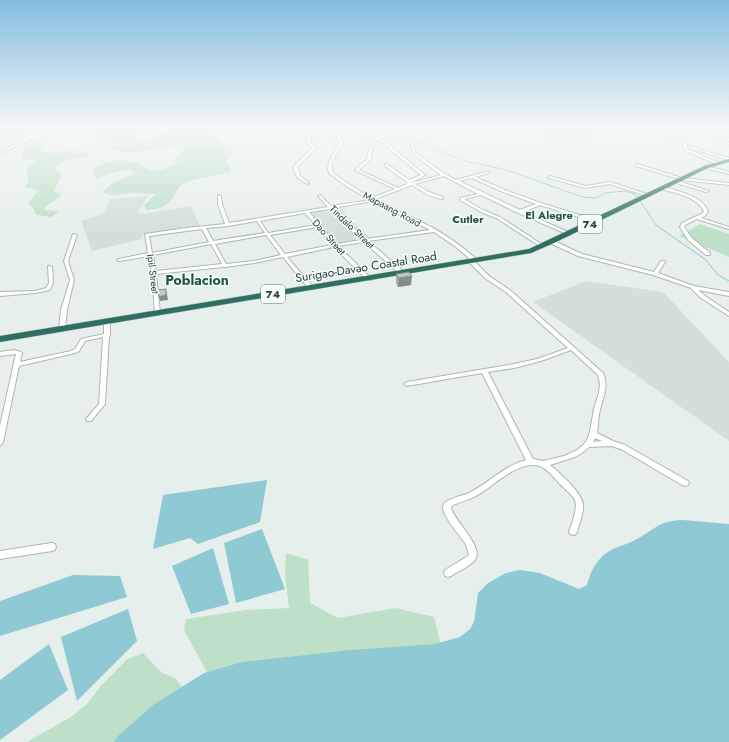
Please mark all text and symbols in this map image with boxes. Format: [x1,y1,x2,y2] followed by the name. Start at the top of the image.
[360,187,424,231] street label: Mapaang Road
[326,202,378,253] street label: Tindalo Street
[525,207,573,223] district label: El Alegre
[452,211,484,227] district label: Cutler
[578,215,602,233] road number: 74
[309,216,350,259] street label: Dao Street
[294,247,438,287] street label: Surigao-Davao Coastal Road
[143,253,163,295] street label: Ipil Street
[165,270,229,290] district label: Poblacion
[261,285,285,303] road number: 74

